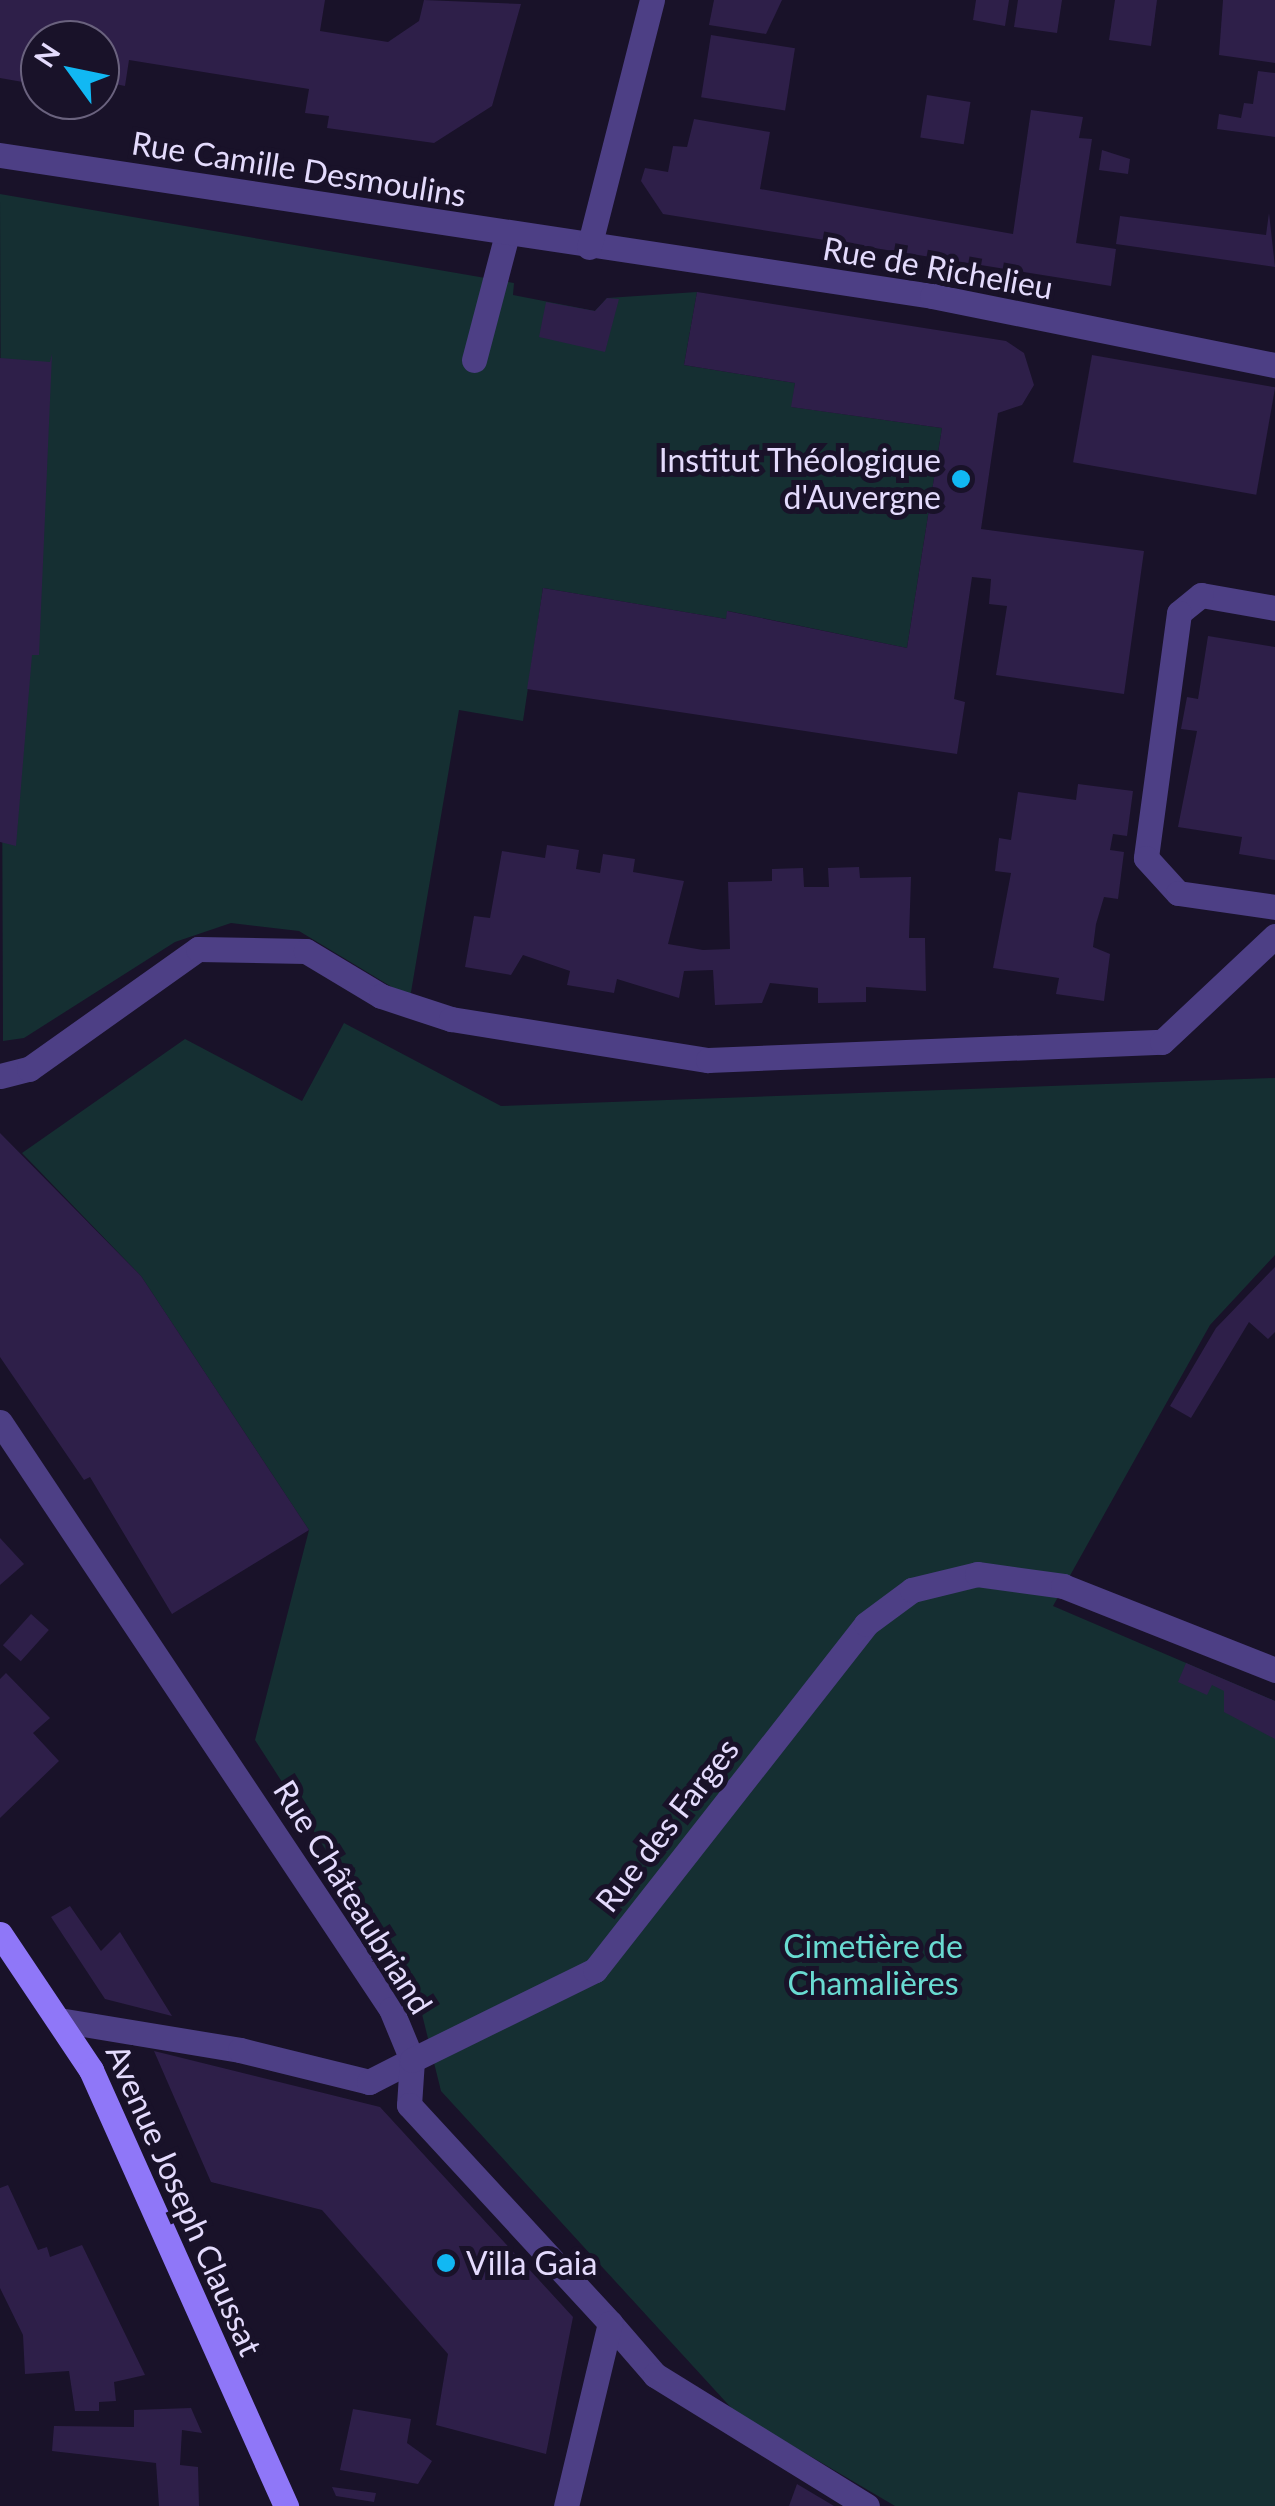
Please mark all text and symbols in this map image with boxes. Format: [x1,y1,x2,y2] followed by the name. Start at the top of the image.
[20,20,120,120] north arrow
[26,36,67,73] text: N
[129,124,469,214] street label: Rue Camille Desmoulins
[820,229,1056,307] street label: Rue de Richelieu
[658,442,941,517] place label: Institut Théologique d'Auvergne
[950,468,972,490] marker: Institut Théologique d'Auvergne
[587,1731,747,1919] street label: Rue des Farges
[266,1773,440,2021] street label: Rue Châteaubriand
[783,1928,963,2003] park label: Cimetière de Chamalières
[98,2038,270,2362] street label: Avenue Joseph Claussat
[466,2244,597,2282] place label: Villa Gaia
[435,2252,457,2274] marker: Villa Gaia

